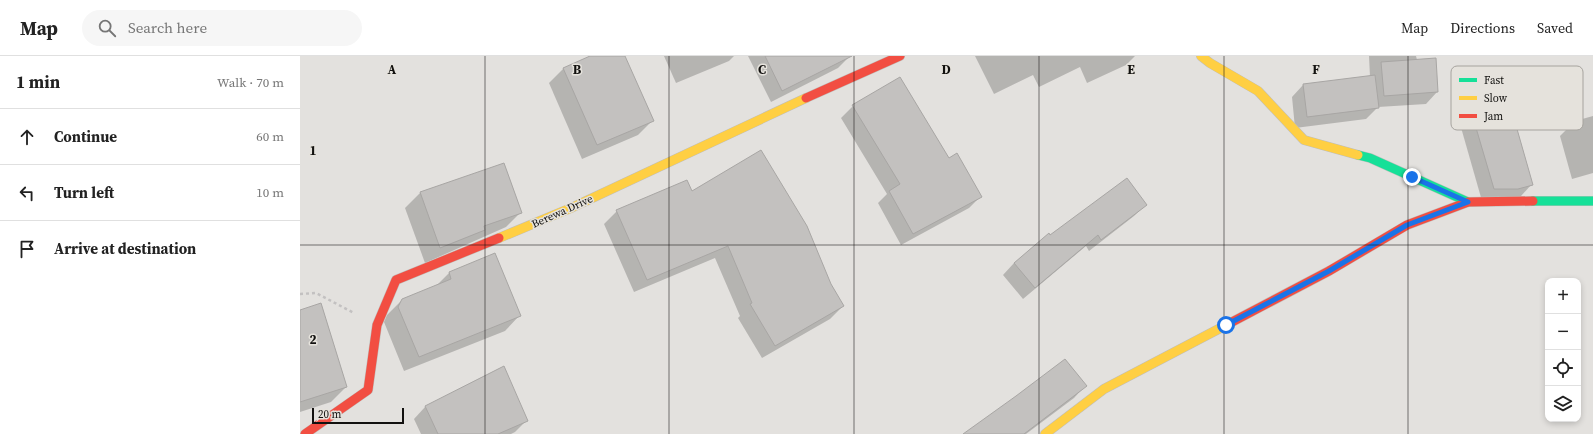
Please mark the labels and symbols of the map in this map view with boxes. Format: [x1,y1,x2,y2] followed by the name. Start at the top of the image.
[388,61,397,78] text: A
[573,61,582,78] text: B
[758,61,766,78] text: C
[941,61,951,78] text: D
[1127,61,1135,78] text: E
[1312,61,1320,78] text: F
[1451,66,1583,130] legend
[1484,73,1504,88] text: Fast
[1484,91,1508,106] text: Slow
[1483,109,1503,124] text: Jam
[309,142,317,159] text: 1
[1403,168,1421,186] route end
[529,191,596,232] street label: Berewa Drive
[1217,316,1235,334] route start
[309,331,317,348] text: 2
[312,406,404,425] scale bar

